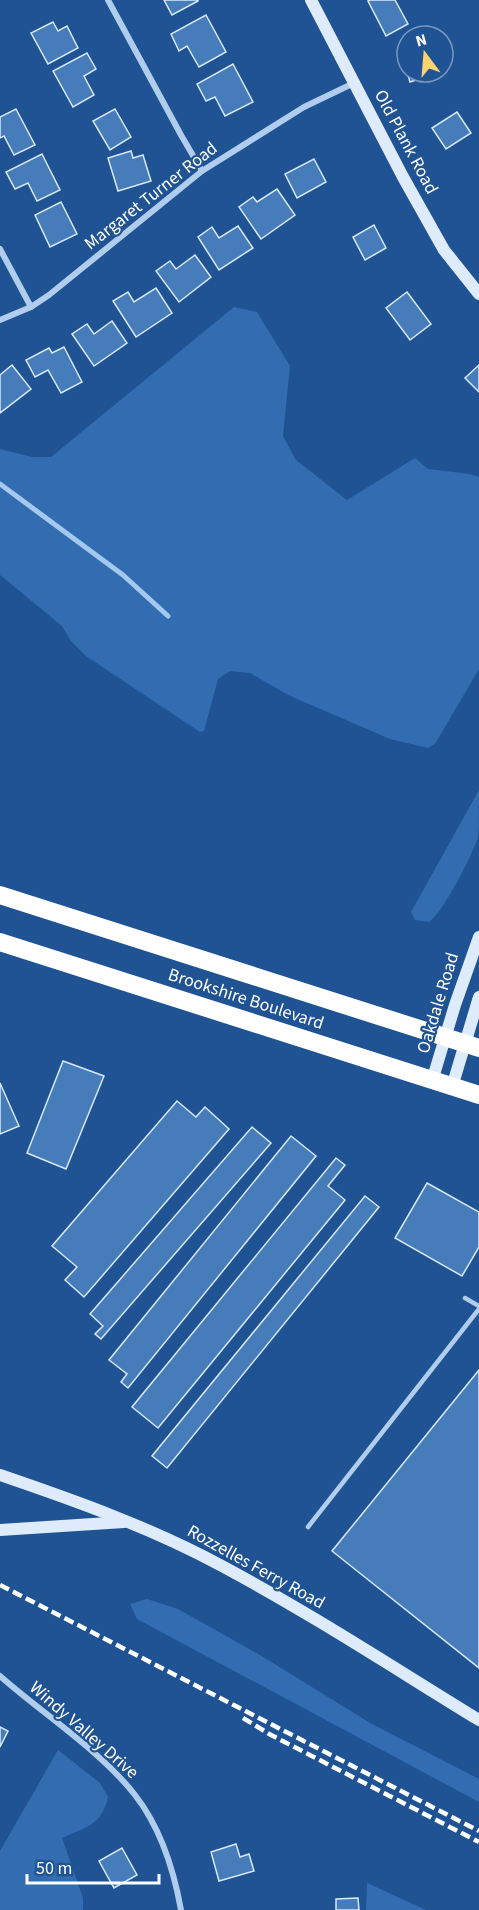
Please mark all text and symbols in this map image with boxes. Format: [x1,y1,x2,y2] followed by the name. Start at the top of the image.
[395,24,455,84] north arrow
[413,29,429,53] text: N
[368,85,444,199] street label: Old Plank Road
[79,136,223,256] street label: Margaret Turner Road
[411,949,465,1057] street label: Oakdale Road
[165,962,327,1036] street label: Brookshire Boulevard
[183,1519,329,1615] street label: Rozzelles Ferry Road
[24,1675,144,1785] street label: Windy Valley Drive
[27,1847,159,1885] scale bar
[36,1856,72,1881] text: 50 m

